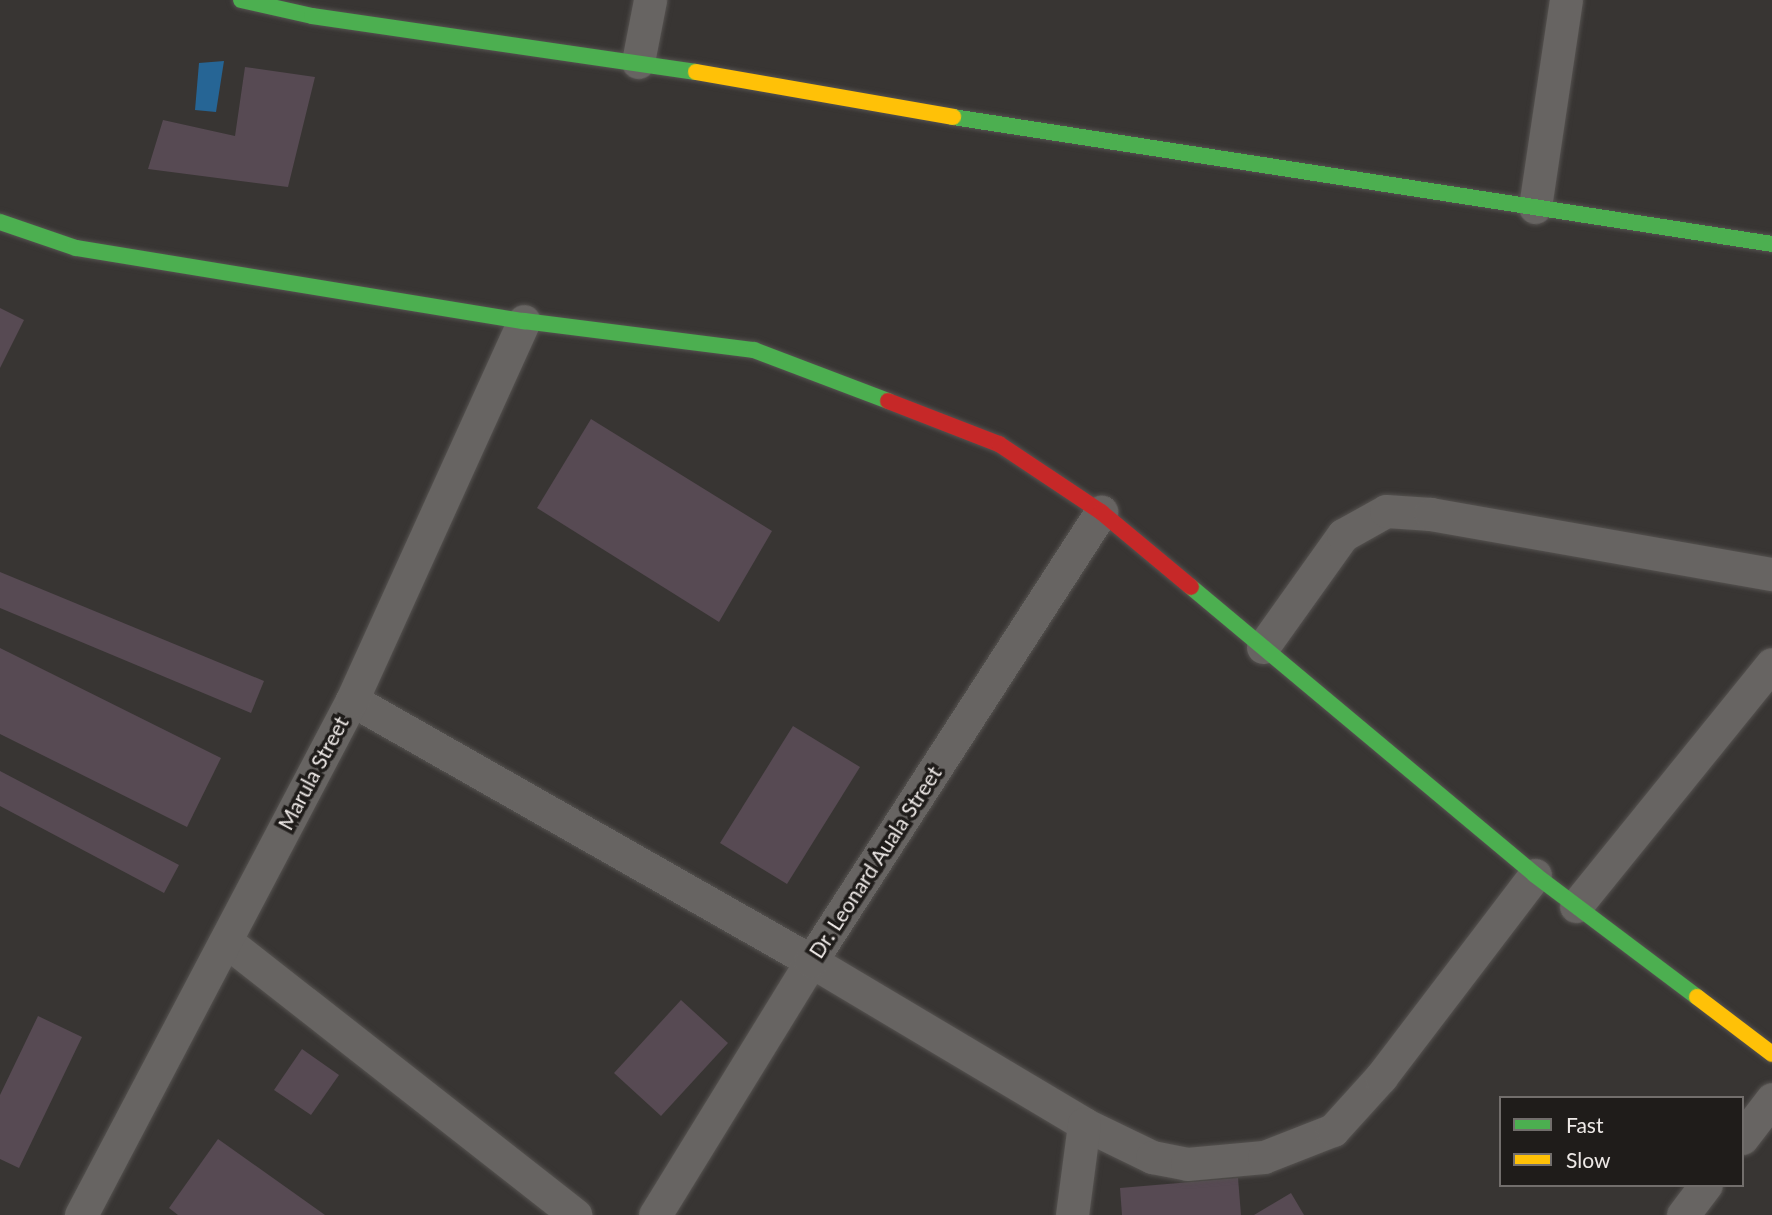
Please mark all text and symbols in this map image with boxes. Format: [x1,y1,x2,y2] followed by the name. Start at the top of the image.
[273,712,353,834] street label: Marula Street
[803,761,947,963] street label: Dr. Leonard Auala Street
[1499,1096,1744,1187] legend
[1566,1112,1603,1137] text: Fast
[1566,1147,1610,1172] text: Slow

